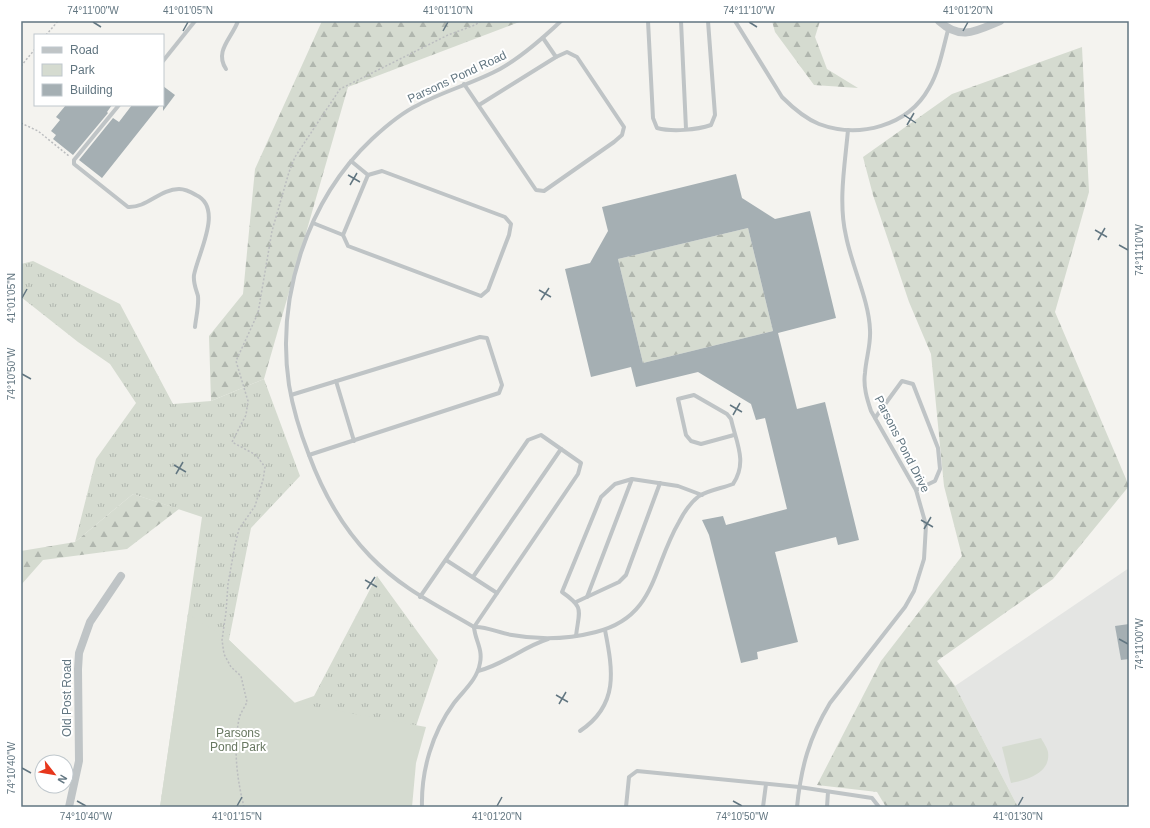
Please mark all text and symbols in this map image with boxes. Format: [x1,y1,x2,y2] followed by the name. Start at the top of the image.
[67,5,119,16] text: 74°11'00"W
[163,5,213,16] text: 41°01'05"N
[423,5,473,16] text: 41°01'10"N
[723,5,775,16] text: 74°11'10"W
[943,5,993,16] text: 41°01'20"N
[34,34,164,106] legend
[70,43,99,57] text: Road
[405,48,509,106] street label: Parsons Pond Road
[70,63,96,77] text: Park
[70,83,113,97] text: Building
[1134,224,1145,276] text: 74°11'10"W
[6,273,17,323] text: 41°01'05"N
[6,347,17,400] text: 74°10'50"W
[872,393,933,495] street label: Parsons Pond Drive
[1134,618,1145,670] text: 74°11'00"W
[60,659,74,737] street label: Old Post Road
[210,726,267,754] park label: Parsons Pond Park
[6,741,17,794] text: 74°10'40"W
[34,754,74,794] north arrow
[55,773,70,786] text: N
[60,811,113,822] text: 74°10'40"W
[212,811,262,822] text: 41°01'15"N
[472,811,522,822] text: 41°01'20"N
[716,811,769,822] text: 74°10'50"W
[993,811,1043,822] text: 41°01'30"N

